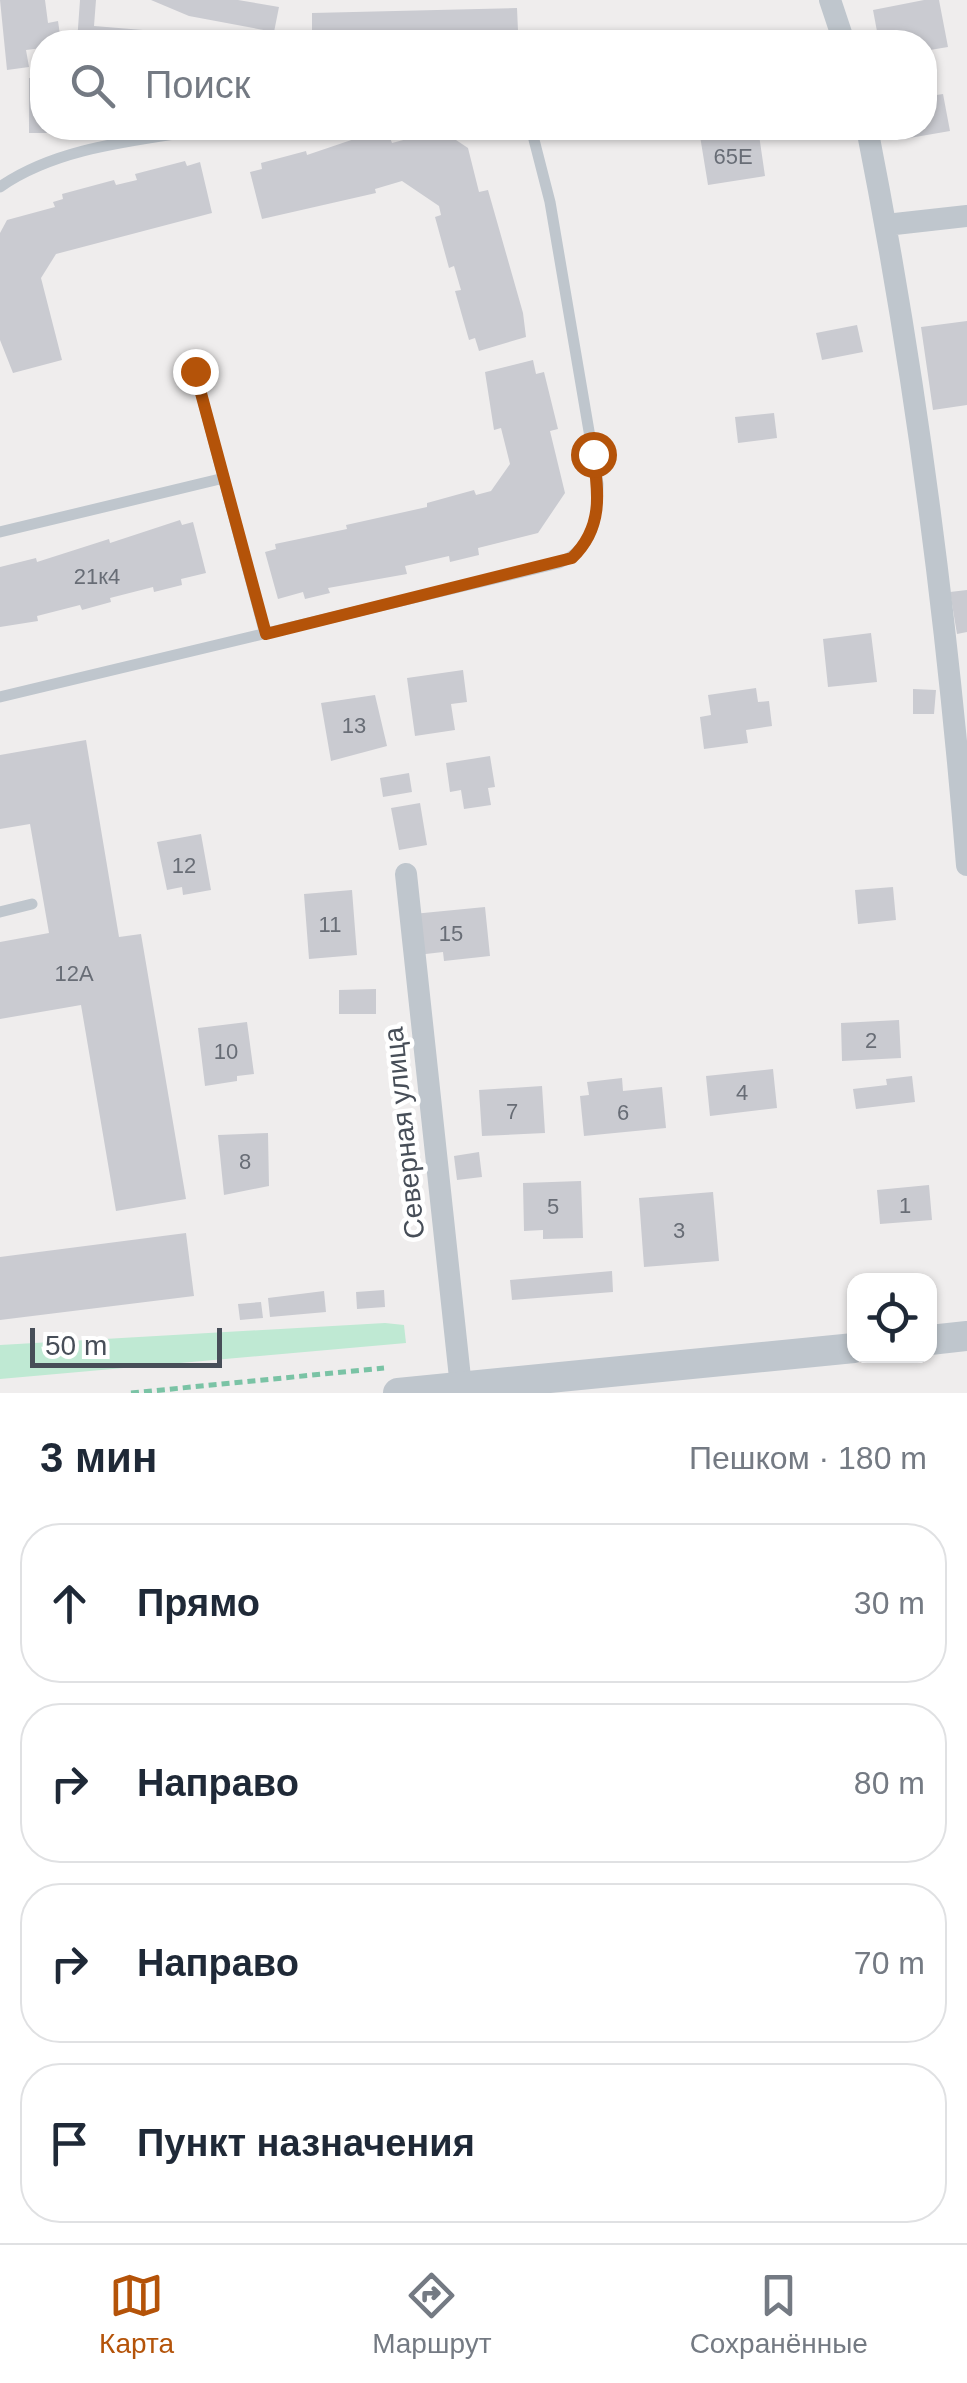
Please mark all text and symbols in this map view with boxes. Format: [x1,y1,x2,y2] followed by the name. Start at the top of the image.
[30,30,937,140] search box
[65,58,120,113] icon: search
[145,64,250,106] text: Поиск
[713,144,753,169] house number: 65Е
[173,349,219,395] route end
[571,432,617,478] route start
[74,564,120,589] house number: 21к4
[342,713,366,738] house number: 13
[172,853,196,878] house number: 12
[319,912,341,937] house number: 11
[439,921,463,946] house number: 15
[54,961,94,986] house number: 12А
[377,1025,431,1240] street label: Северная улица
[865,1028,877,1053] house number: 2
[214,1039,238,1064] house number: 10
[736,1080,748,1105] house number: 4
[506,1099,518,1124] house number: 7
[617,1100,629,1125] house number: 6
[239,1149,251,1174] house number: 8
[899,1193,911,1218] house number: 1
[547,1194,559,1219] house number: 5
[673,1218,685,1243] house number: 3
[847,1273,937,1363] map controls
[847,1273,937,1363] button: locate
[30,1323,222,1368] scale bar
[45,1330,107,1361] text: 50 m
[40,1434,157,1481] text: 3 мин
[689,1440,927,1476] text: Пешком · 180 m
[42,1576,97,1631] icon: ahead
[137,1582,260,1624] text: Прямо
[854,1585,925,1621] text: 30 m
[42,1756,97,1811] icon: right
[137,1762,299,1804] text: Направо
[854,1765,925,1801] text: 80 m
[42,1936,97,1991] icon: right
[137,1942,299,1984] text: Направо
[854,1945,925,1981] text: 70 m
[42,2116,97,2171] icon: arrive
[137,2122,475,2164] text: Пункт назначения
[99,2268,174,2360] tab: Карта
[372,2268,491,2360] tab: Маршрут
[690,2268,868,2360] tab: Сохранённые

